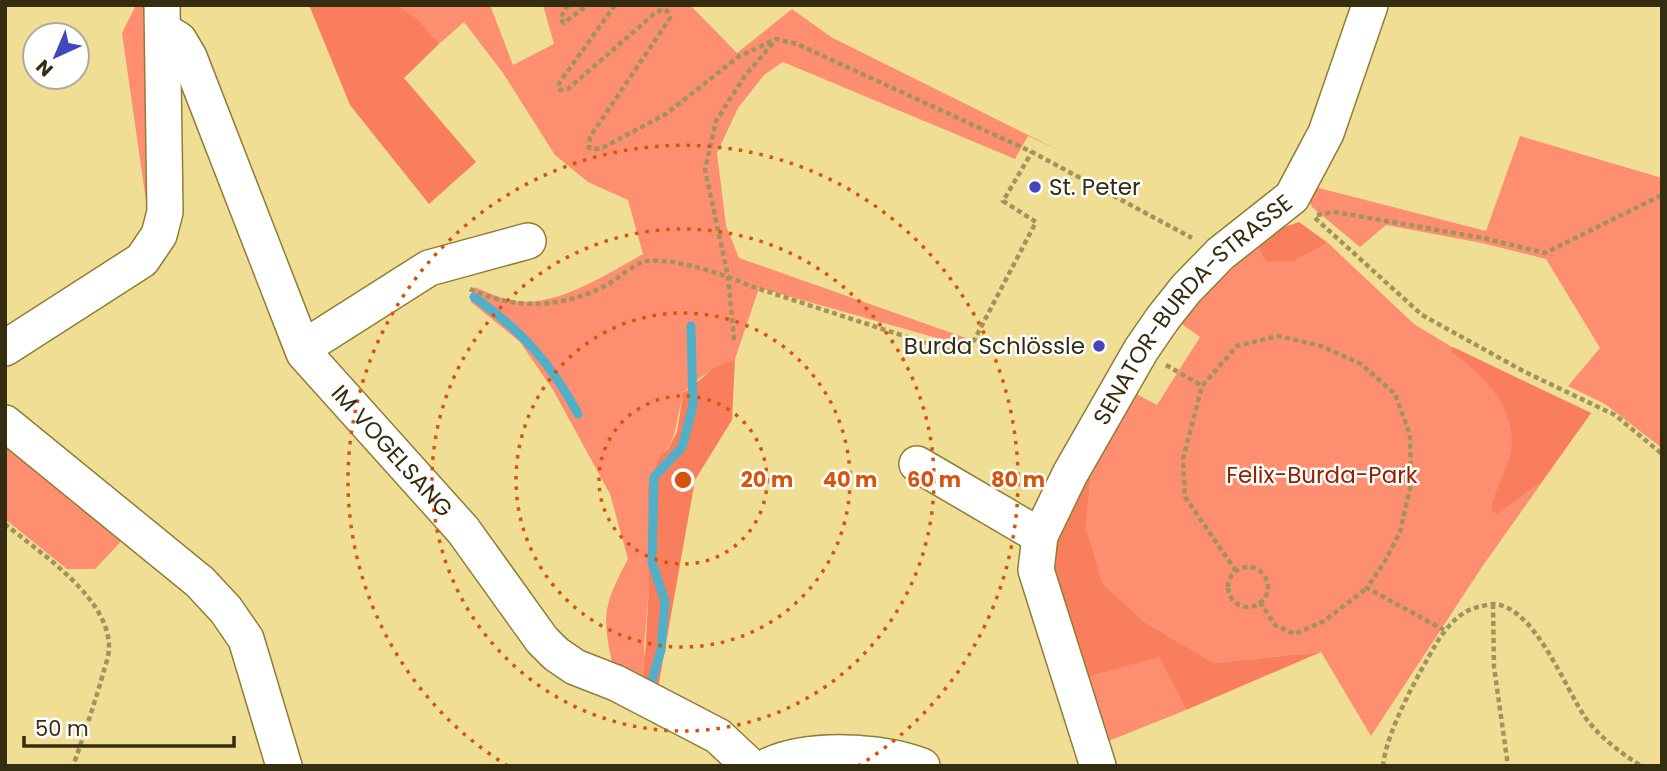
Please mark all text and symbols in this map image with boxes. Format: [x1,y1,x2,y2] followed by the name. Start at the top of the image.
[21,21,91,91] north arrow
[30,53,59,83] text: N
[1049,171,1141,203] place label: St. Peter
[1027,179,1043,195] marker: St. Peter
[1085,187,1299,431] street label: SENATOR-BURDA-STRASSE
[904,330,1085,362] place label: Burda Schlössle
[1091,338,1107,354] marker: Burda Schlössle
[324,378,460,524] street label: IM VOGELSANG
[1226,459,1418,491] park label: Felix-Burda-Park
[741,465,793,494] text: 20 m
[823,465,877,494] text: 40 m
[907,465,961,494] text: 60 m
[991,465,1045,494] text: 80 m
[671,468,695,492] centre of rings
[24,704,234,748] scale bar
[35,714,89,743] text: 50 m

